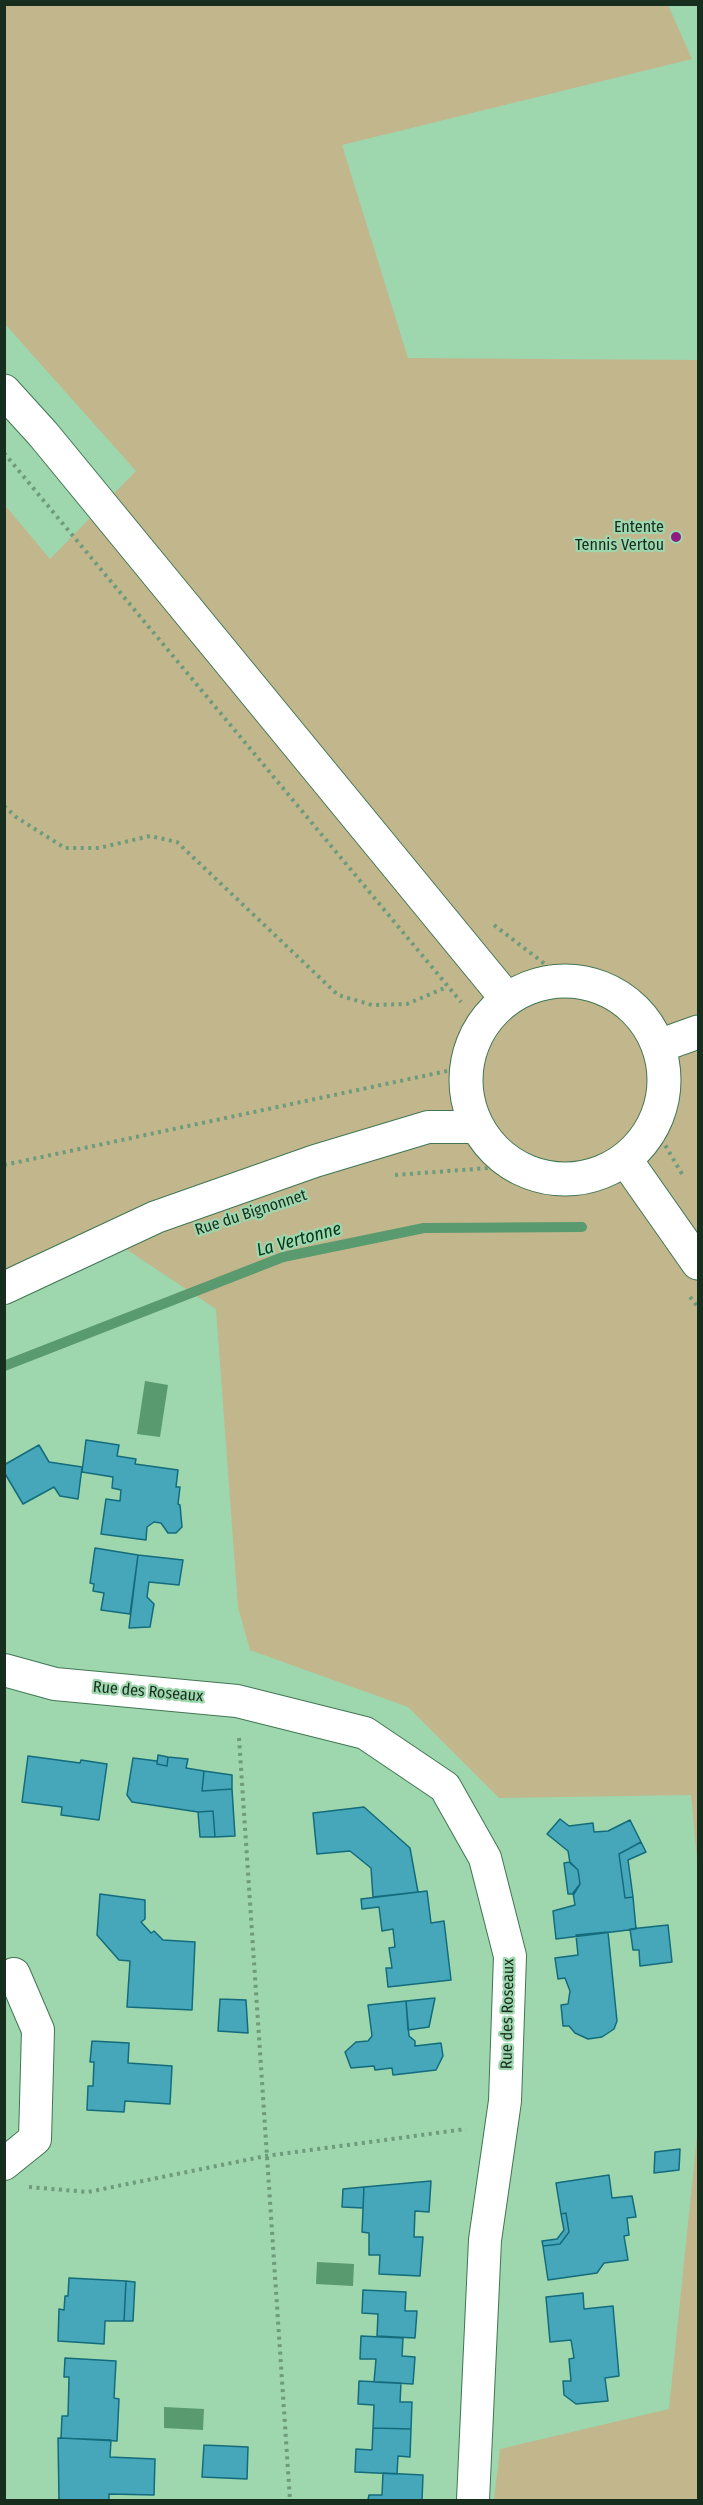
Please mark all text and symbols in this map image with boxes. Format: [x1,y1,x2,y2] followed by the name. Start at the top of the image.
[575,518,664,556] place label: Entente Tennis Vertou
[669,530,683,544] marker: Entente Tennis Vertou
[193,1186,309,1240] street label: Rue du Bignonnet
[254,1218,344,1262] water label: La Vertonne
[92,1678,204,1706] street label: Rue des Roseaux
[497,1959,519,2069] street label: Rue des Roseaux

